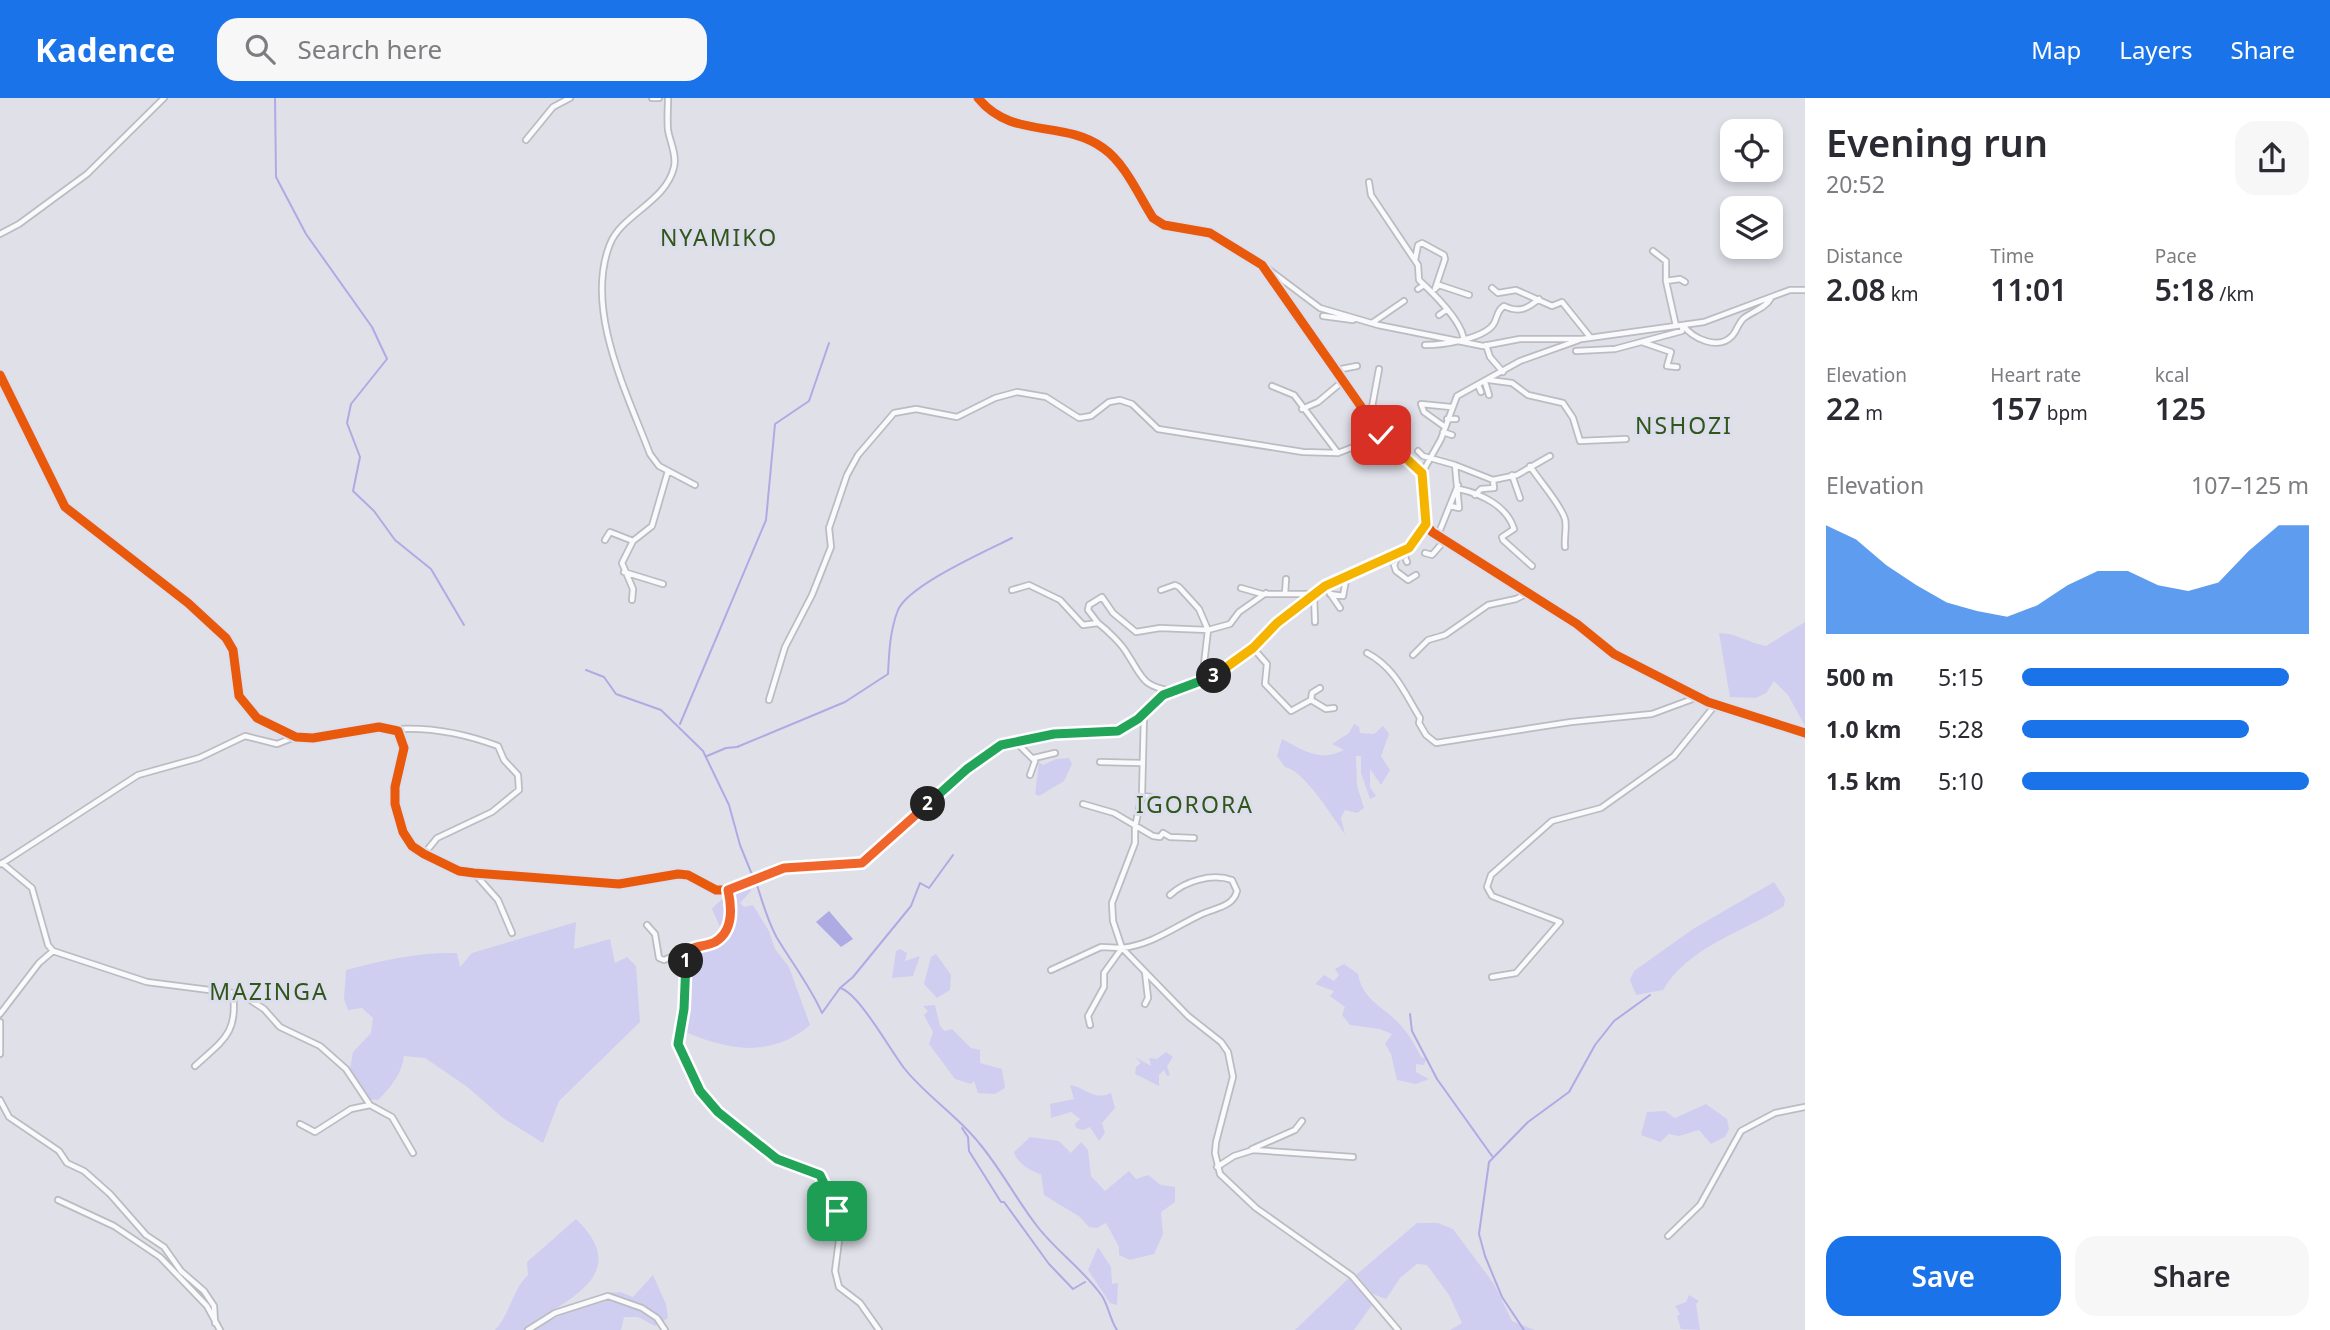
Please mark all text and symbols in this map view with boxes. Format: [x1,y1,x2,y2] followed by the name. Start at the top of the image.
[217,18,707,81] search box
[35,27,175,72] text: Kadence
[241,30,279,68] icon: search
[297,31,442,67] text: Search here
[2031,33,2081,66] text: Map
[2119,33,2193,66] text: Layers
[2231,33,2295,66] text: Share
[1826,116,2048,168] text: Evening run
[1720,119,1783,259] map controls
[1720,119,1783,182] button: locate
[2235,121,2309,195] button: share
[1826,168,1885,200] text: 20:52
[1720,196,1783,259] button: layers
[660,221,778,253] district label: NYAMIKO
[1826,243,1903,269] text: Distance
[1990,243,2034,269] text: Time
[2155,243,2197,269] text: Pace
[1826,269,1886,310] text: 2.08
[1990,269,2067,310] text: 11:01
[2155,269,2214,310] text: 5:18
[1886,281,1919,307] text: km
[2214,281,2254,307] text: /km
[1826,362,1907,388] text: Elevation
[1990,362,2081,388] text: Heart rate
[2155,362,2189,388] text: kcal
[1826,388,1860,429] text: 22
[1990,388,2042,429] text: 157
[2155,388,2206,429] text: 125
[1860,400,1883,426] text: m
[2042,400,2088,426] text: bpm
[1351,405,1411,465] pin
[1635,409,1733,441] district label: NSHOZI
[1362,416,1400,454] icon: check
[1826,469,1924,501] text: Elevation
[2191,469,2309,501] text: 107–125 m
[1196,658,1232,694] pin: 3
[1826,661,1894,693] text: 500 m
[1938,661,1984,693] text: 5:15
[1208,662,1219,688] text: 3
[1826,713,1901,745] text: 1.0 km
[1938,713,1984,745] text: 5:28
[1826,765,1901,797] text: 1.5 km
[1938,765,1984,797] text: 5:10
[911,786,946,822] pin: 2
[1136,788,1254,820] district label: IGORORA
[922,790,933,816] text: 2
[668,944,704,978] pin: 1
[680,947,691,973] text: 1
[209,975,329,1007] district label: MAZINGA
[807,1181,867,1241] pin
[818,1192,856,1230] icon: arrive
[1826,1236,2061,1316] button: Save
[2075,1236,2309,1316] button: Share

